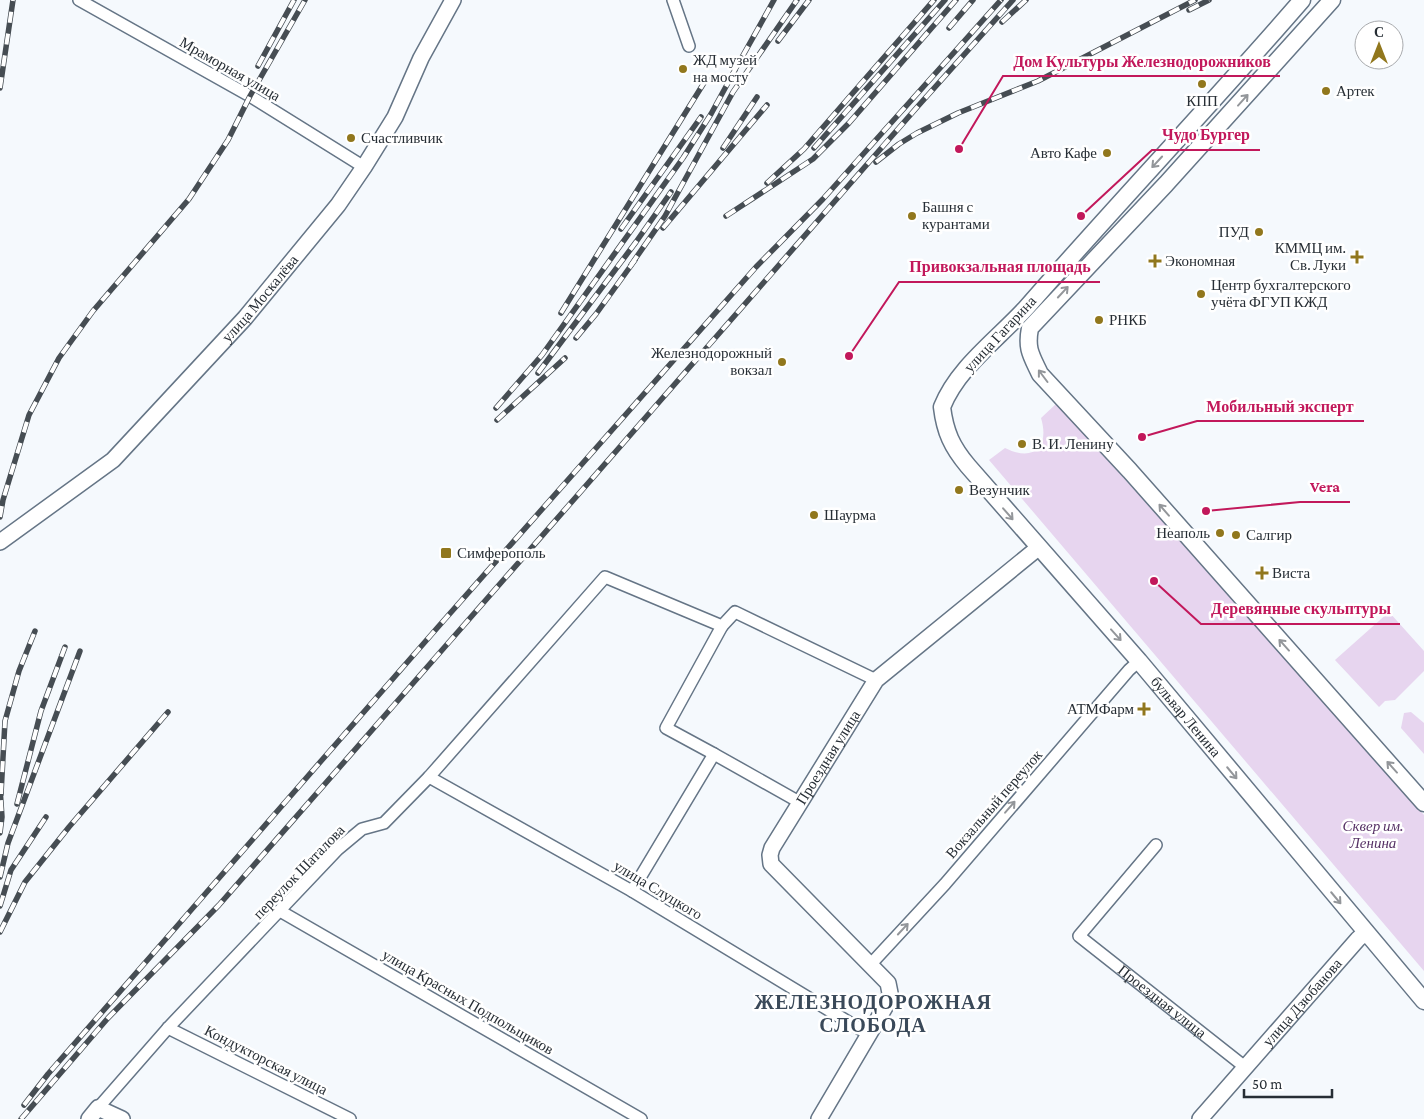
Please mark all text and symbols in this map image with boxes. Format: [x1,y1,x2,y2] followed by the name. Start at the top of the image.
[1354,20,1404,70] north arrow
[1374,24,1384,40] text: С
[177,34,283,104] street label: Мраморная улица
[1003,45,1280,76] callout: Дом Культуры Железнодорожников
[693,52,757,85] place label: ЖД музей на мосту
[1013,53,1271,71] text: Дом Культуры Железнодорожников
[677,63,689,75] marker: ЖД музей на мосту
[1196,78,1208,90] marker: КПП
[1336,83,1375,99] place label: Артек
[1320,85,1332,97] marker: Артек
[1186,93,1218,109] place label: КПП
[1237,93,1248,106] one-way arrow
[1152,119,1260,150] callout: Чудо Бургер
[1162,126,1250,144] text: Чудо Бургер
[361,130,443,146] place label: Счастливчик
[345,132,357,144] marker: Счастливчик
[1030,145,1097,161] place label: Авто Кафе
[1101,147,1113,159] marker: Авто Кафе
[1151,156,1163,169] one-way arrow
[922,199,990,232] place label: Башня с курантами
[906,210,918,222] marker: Башня с курантами
[1219,224,1249,240] place label: ПУД
[1253,226,1265,238] marker: ПУД
[1275,240,1346,273] place label: КММЦ им. Св. Луки
[1350,250,1364,264] marker: КММЦ им. Св. Луки
[899,251,1100,282] callout: Привокзальная площадь
[219,252,302,345] street label: улица Москалёва
[1165,253,1235,269] place label: Экономная
[1149,255,1161,267] marker: Экономная
[909,258,1091,276] text: Привокзальная площадь
[1211,277,1351,310] place label: Центр бухгалтерского учёта ФГУП КЖД
[1057,286,1069,298] one-way arrow
[1195,288,1207,300] marker: Центр бухгалтерского учёта ФГУП КЖД
[961,293,1039,375] street label: улица Гагарина
[1109,312,1147,328] place label: РНКБ
[1093,314,1105,326] marker: РНКБ
[651,345,773,378] place label: Железнодорожный вокзал
[776,356,788,368] marker: Железнодорожный вокзал
[1037,370,1048,383] one-way arrow
[1197,390,1364,421] callout: Мобильный эксперт
[1206,398,1354,416] text: Мобильный эксперт
[1032,436,1114,452] place label: В. И. Ленину
[1016,438,1028,450] marker: В. И. Ленину
[1300,471,1350,502] callout: Vera
[1309,478,1340,495] text: Vera
[969,482,1031,498] place label: Везунчик
[953,484,965,496] marker: Везунчик
[1159,504,1170,517] one-way arrow
[824,507,876,523] place label: Шаурма
[1003,507,1014,520] one-way arrow
[808,509,820,521] marker: Шаурма
[1156,525,1210,541] place label: Неаполь
[1214,527,1226,539] marker: Неаполь
[1246,527,1292,543] place label: Салгир
[1230,529,1242,541] marker: Салгир
[457,545,546,561] place label: Симферополь
[439,546,453,560] marker: Симферополь
[1272,565,1310,581] place label: Виста
[1256,567,1268,579] marker: Виста
[1201,593,1400,624] callout: Деревянные скульптуры
[1211,600,1391,618] text: Деревянные скульптуры
[1110,629,1122,642] one-way arrow
[1278,639,1289,652] one-way arrow
[1148,673,1224,760] street label: бульвар Ленина
[1067,701,1134,717] place label: АТМФарм
[1138,703,1150,715] marker: АТМФарм
[793,707,863,807] street label: Проездная улица
[943,746,1046,861] street label: Вокзальный переулок
[1386,760,1397,773] one-way arrow
[1227,766,1238,779] one-way arrow
[1005,801,1016,814] one-way arrow
[1343,818,1403,851] park label: Сквер им. Ленина
[250,822,348,922] street label: переулок Шаталова
[611,857,705,923] street label: улица Слуцкого
[1331,891,1342,904] one-way arrow
[897,923,909,935] one-way arrow
[380,946,556,1058] street label: улица Красных Подпольщиков
[1260,955,1345,1050] street label: улица Дзюбанова
[1115,962,1210,1041] street label: Проездная улица
[754,991,992,1037] district label: ЖЕЛЕЗНОДОРОЖНАЯ СЛОБОДА
[202,1022,330,1098] street label: Кондукторская улица
[1244,1066,1332,1098] scale bar
[1252,1076,1282,1092] text: 50 m

